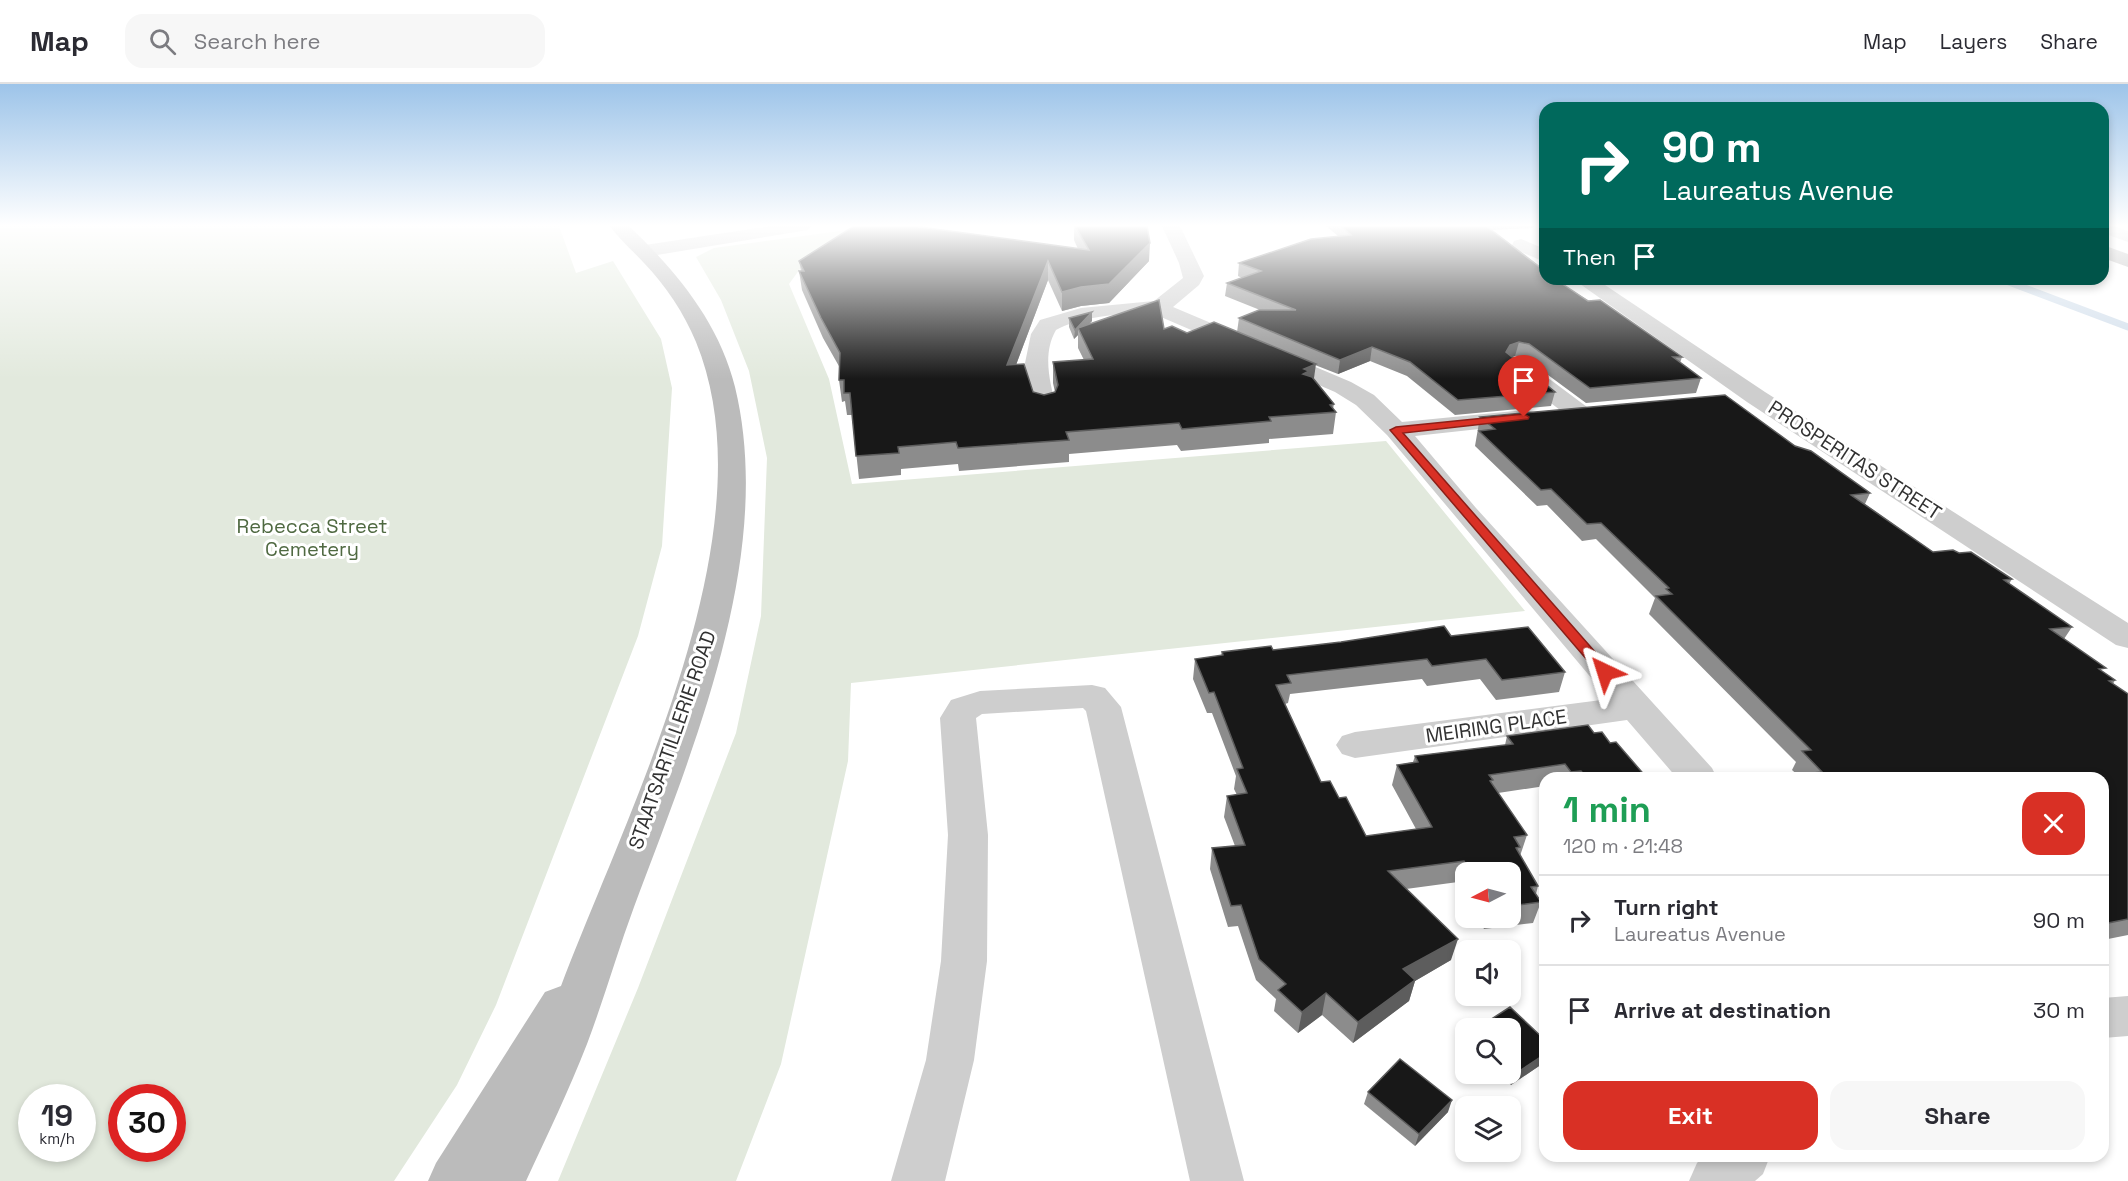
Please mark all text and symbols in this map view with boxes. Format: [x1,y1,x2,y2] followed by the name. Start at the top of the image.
[125,14,545,68] search box
[30,23,89,59] text: Map
[146,25,179,58] icon: search
[194,27,321,55] text: Search here
[1863,28,1907,55] text: Map
[1940,28,2007,55] text: Layers
[2040,28,2098,55] text: Share
[1662,121,1762,174] text: 90 m
[1563,126,1641,204] icon: right
[1662,173,1894,208] text: Laureatus Avenue
[1628,240,1661,273] icon: arrive
[1563,243,1616,271] text: Then
[1498,355,1549,417] pin
[1507,364,1540,397] icon: arrive
[1763,394,1947,526] street label: PROSPERITAS STREET
[237,513,387,562] park label: Rebecca Street Cemetery
[622,627,722,853] street label: STAATSARTILLERIE ROAD
[1573,640,1637,704] position arrow
[1424,703,1568,749] street label: MEIRING PLACE
[1563,787,1651,833] text: 1 min
[2022,792,2085,855] button: close
[1563,833,1683,859] text: 120 m · 21:48
[1455,862,1521,928] north arrow
[1455,862,1521,1162] map controls
[1614,893,1719,921] text: Turn right
[1563,904,1596,937] icon: right
[2033,906,2085,934] text: 90 m
[1614,921,1786,947] text: Laureatus Avenue
[1455,940,1521,1006] button: sound
[1563,994,1596,1027] icon: arrive
[1614,996,1831,1024] text: Arrive at destination
[2033,996,2085,1024] text: 30 m
[1455,1018,1521,1084] button: search
[1563,1081,1818,1150] button: Exit
[1830,1081,2085,1150] button: Share
[108,1084,186,1162] speed limit sign: 30
[41,1096,73,1135] text: 19
[1455,1096,1521,1162] button: layers
[39,1129,75,1148] text: km/h

